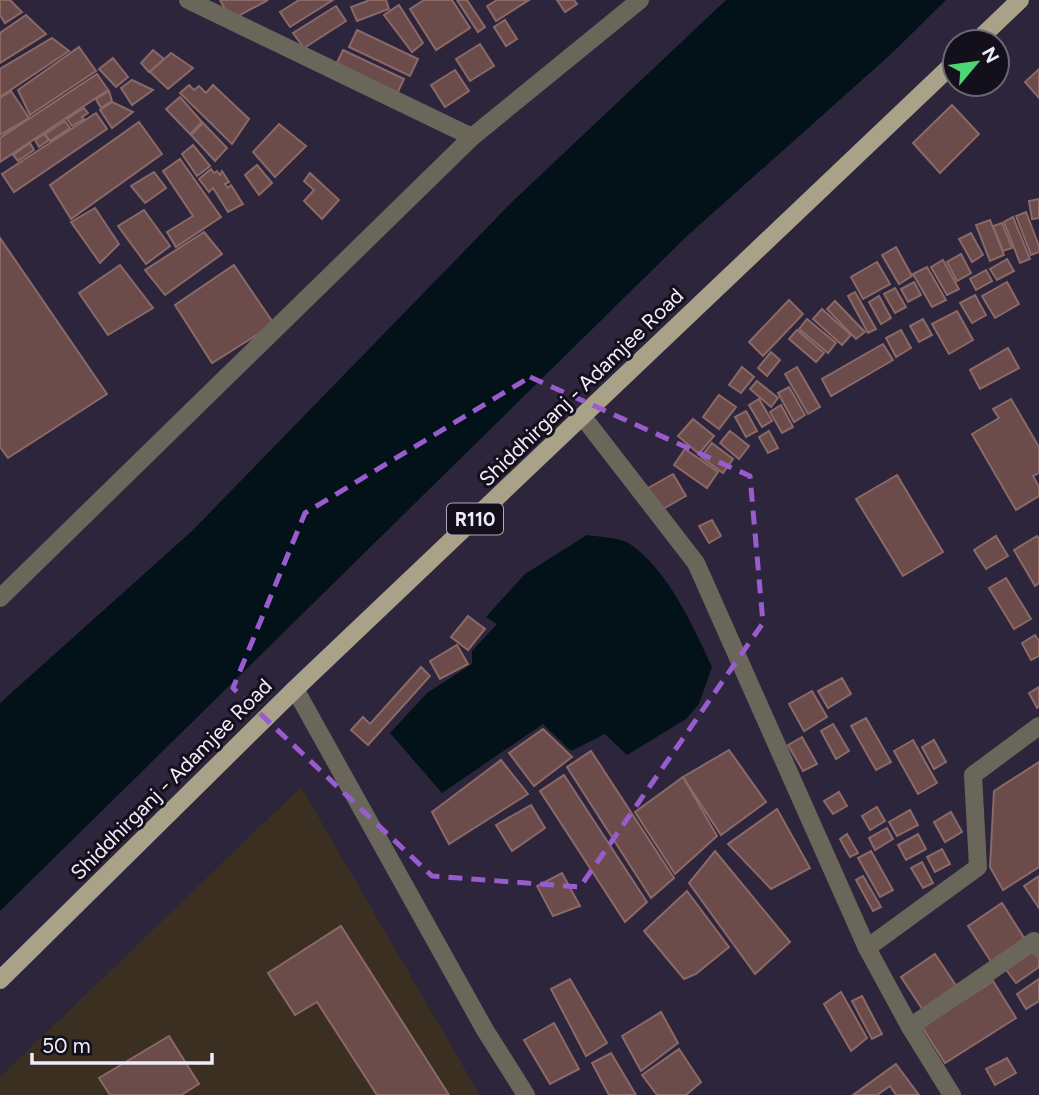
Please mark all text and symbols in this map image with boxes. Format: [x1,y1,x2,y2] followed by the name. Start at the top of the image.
[941,28,1011,98] north arrow
[977,43,1004,67] text: N
[474,283,688,491] street label: Shiddhirganj - Adamjee Road
[447,504,503,534] road number: R110
[65,673,277,885] street label: Shiddhirganj - Adamjee Road
[32,1021,212,1066] scale bar
[42,1033,91,1058] text: 50 m

